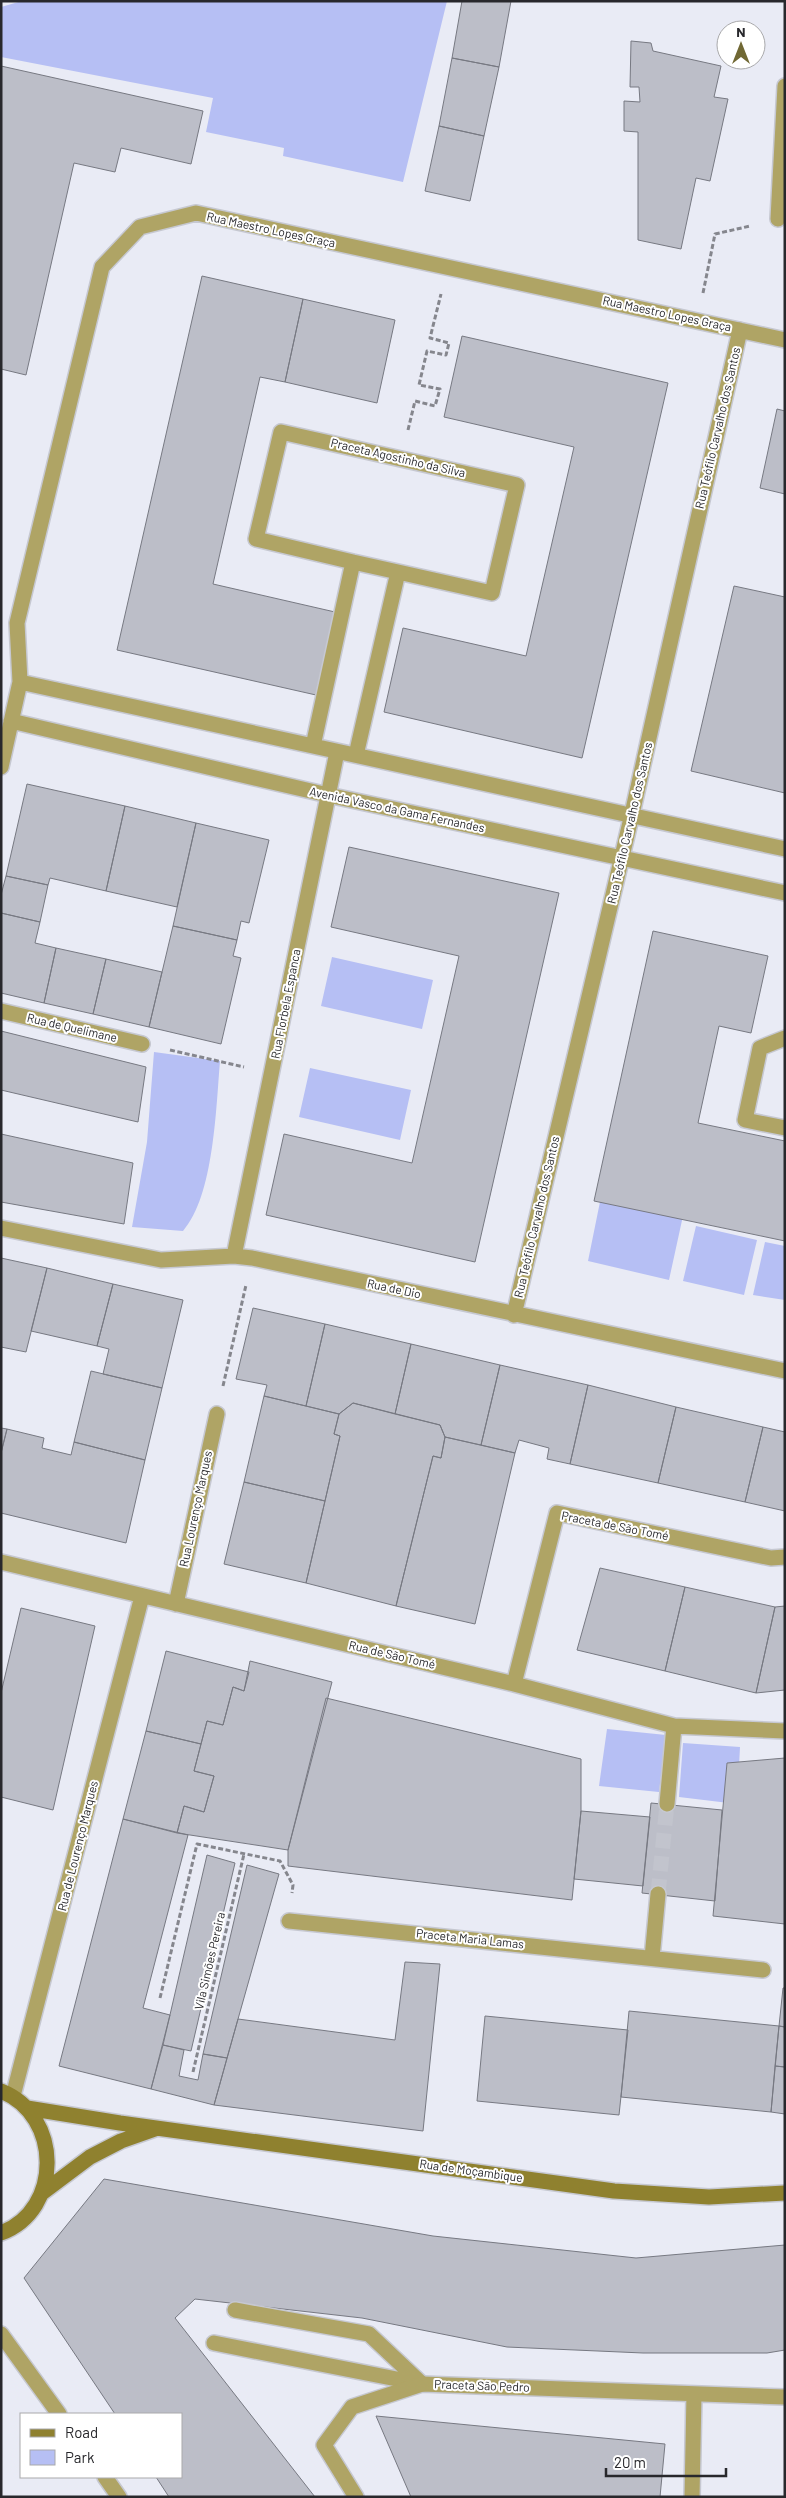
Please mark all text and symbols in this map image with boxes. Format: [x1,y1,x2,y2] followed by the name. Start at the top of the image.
[716,20,766,70] north arrow
[736,23,746,40] text: N
[206,209,337,250] street label: Rua Maestro Lopes Graça
[602,293,733,334] street label: Rua Maestro Lopes Graça
[692,345,742,510] street label: Rua Teófilo Carvalho dos Santos
[330,435,467,479] street label: Praceta Agostinho da Silva
[604,740,654,905] street label: Rua Teófilo Carvalho dos Santos
[308,784,486,834] street label: Avenida Vasco da Gama Fernandes
[268,948,303,1060] street label: Rua Florbela Espanca
[26,1010,119,1044] street label: Rua de Quelimane
[511,1134,561,1299] street label: Rua Teófilo Carvalho dos Santos
[366,1275,422,1301] street label: Rua de Dio
[176,1449,214,1568] street label: Rua Lourenço Marques
[560,1508,670,1542] street label: Praceta de São Tomé
[348,1637,437,1671] street label: Rua de São Tomé
[54,1779,100,1912] street label: Rua de Lourenço Marques
[191,1911,227,2011] street label: Vila Simões Pereira
[415,1925,525,1951] street label: Praceta Maria Lamas
[419,2156,524,2184] street label: Rua de Moçambique
[434,2376,530,2394] street label: Praceta São Pedro
[20,2413,182,2478] legend
[65,2423,98,2441] text: Road
[606,2446,726,2478] scale bar
[65,2448,95,2466] text: Park
[614,2453,646,2471] text: 20 m

